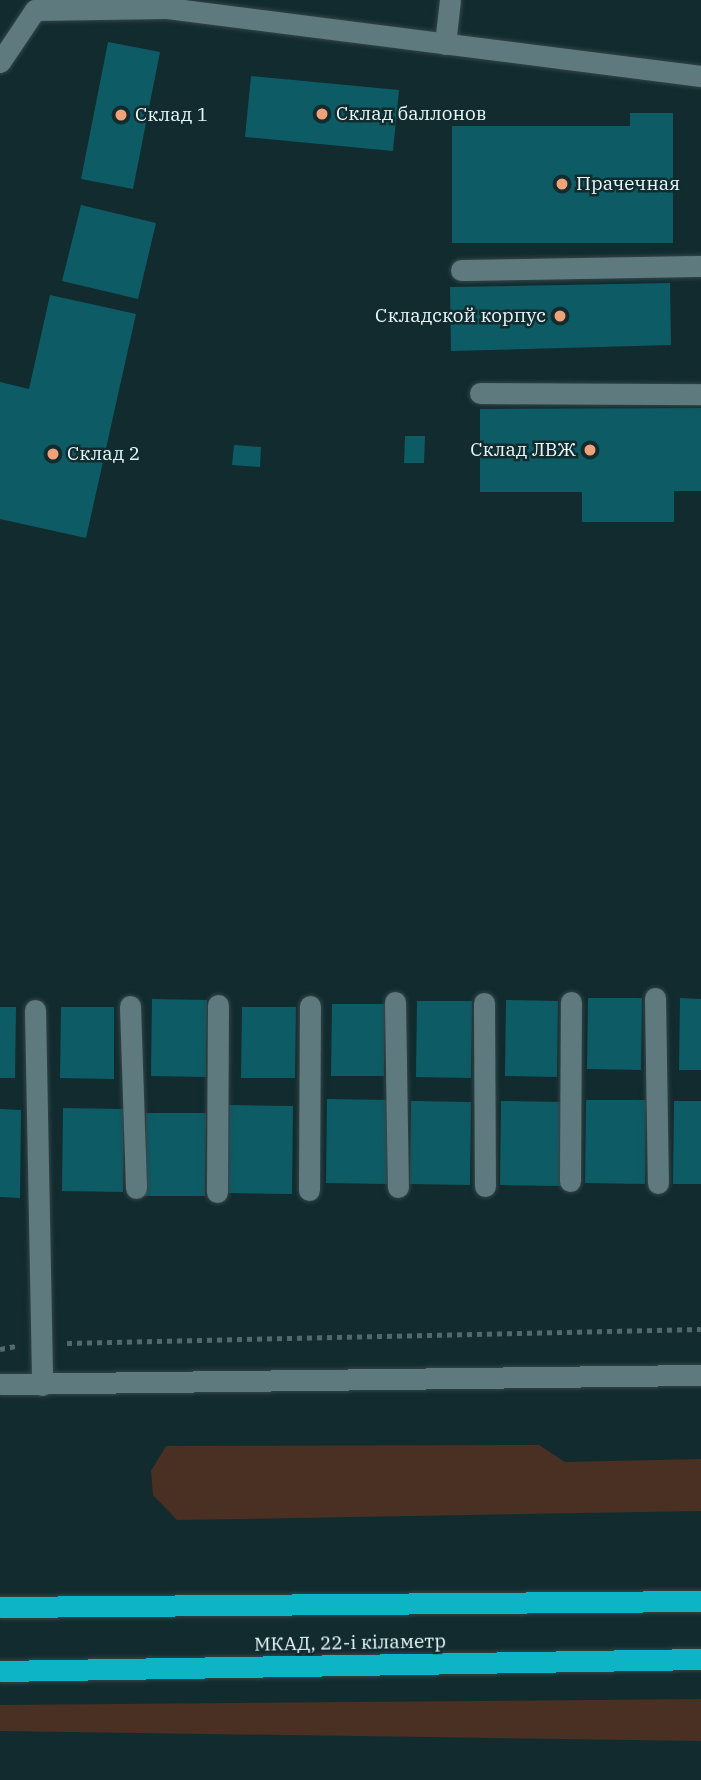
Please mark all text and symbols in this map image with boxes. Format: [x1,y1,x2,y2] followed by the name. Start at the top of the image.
[336,103,486,125] place label: Склад баллонов
[135,104,208,126] place label: Склад 1
[314,106,330,122] marker: Склад баллонов
[113,107,129,123] marker: Склад 1
[576,173,680,195] place label: Прачечная
[554,176,570,192] marker: Прачечная
[375,305,546,327] place label: Складской корпус
[552,308,568,324] marker: Складской корпус
[470,439,576,461] place label: Склад ЛВЖ
[582,442,598,458] marker: Склад ЛВЖ
[67,443,140,465] place label: Склад 2
[45,446,61,462] marker: Склад 2
[254,1630,446,1656] street label: МКАД, 22-і кіламетр

